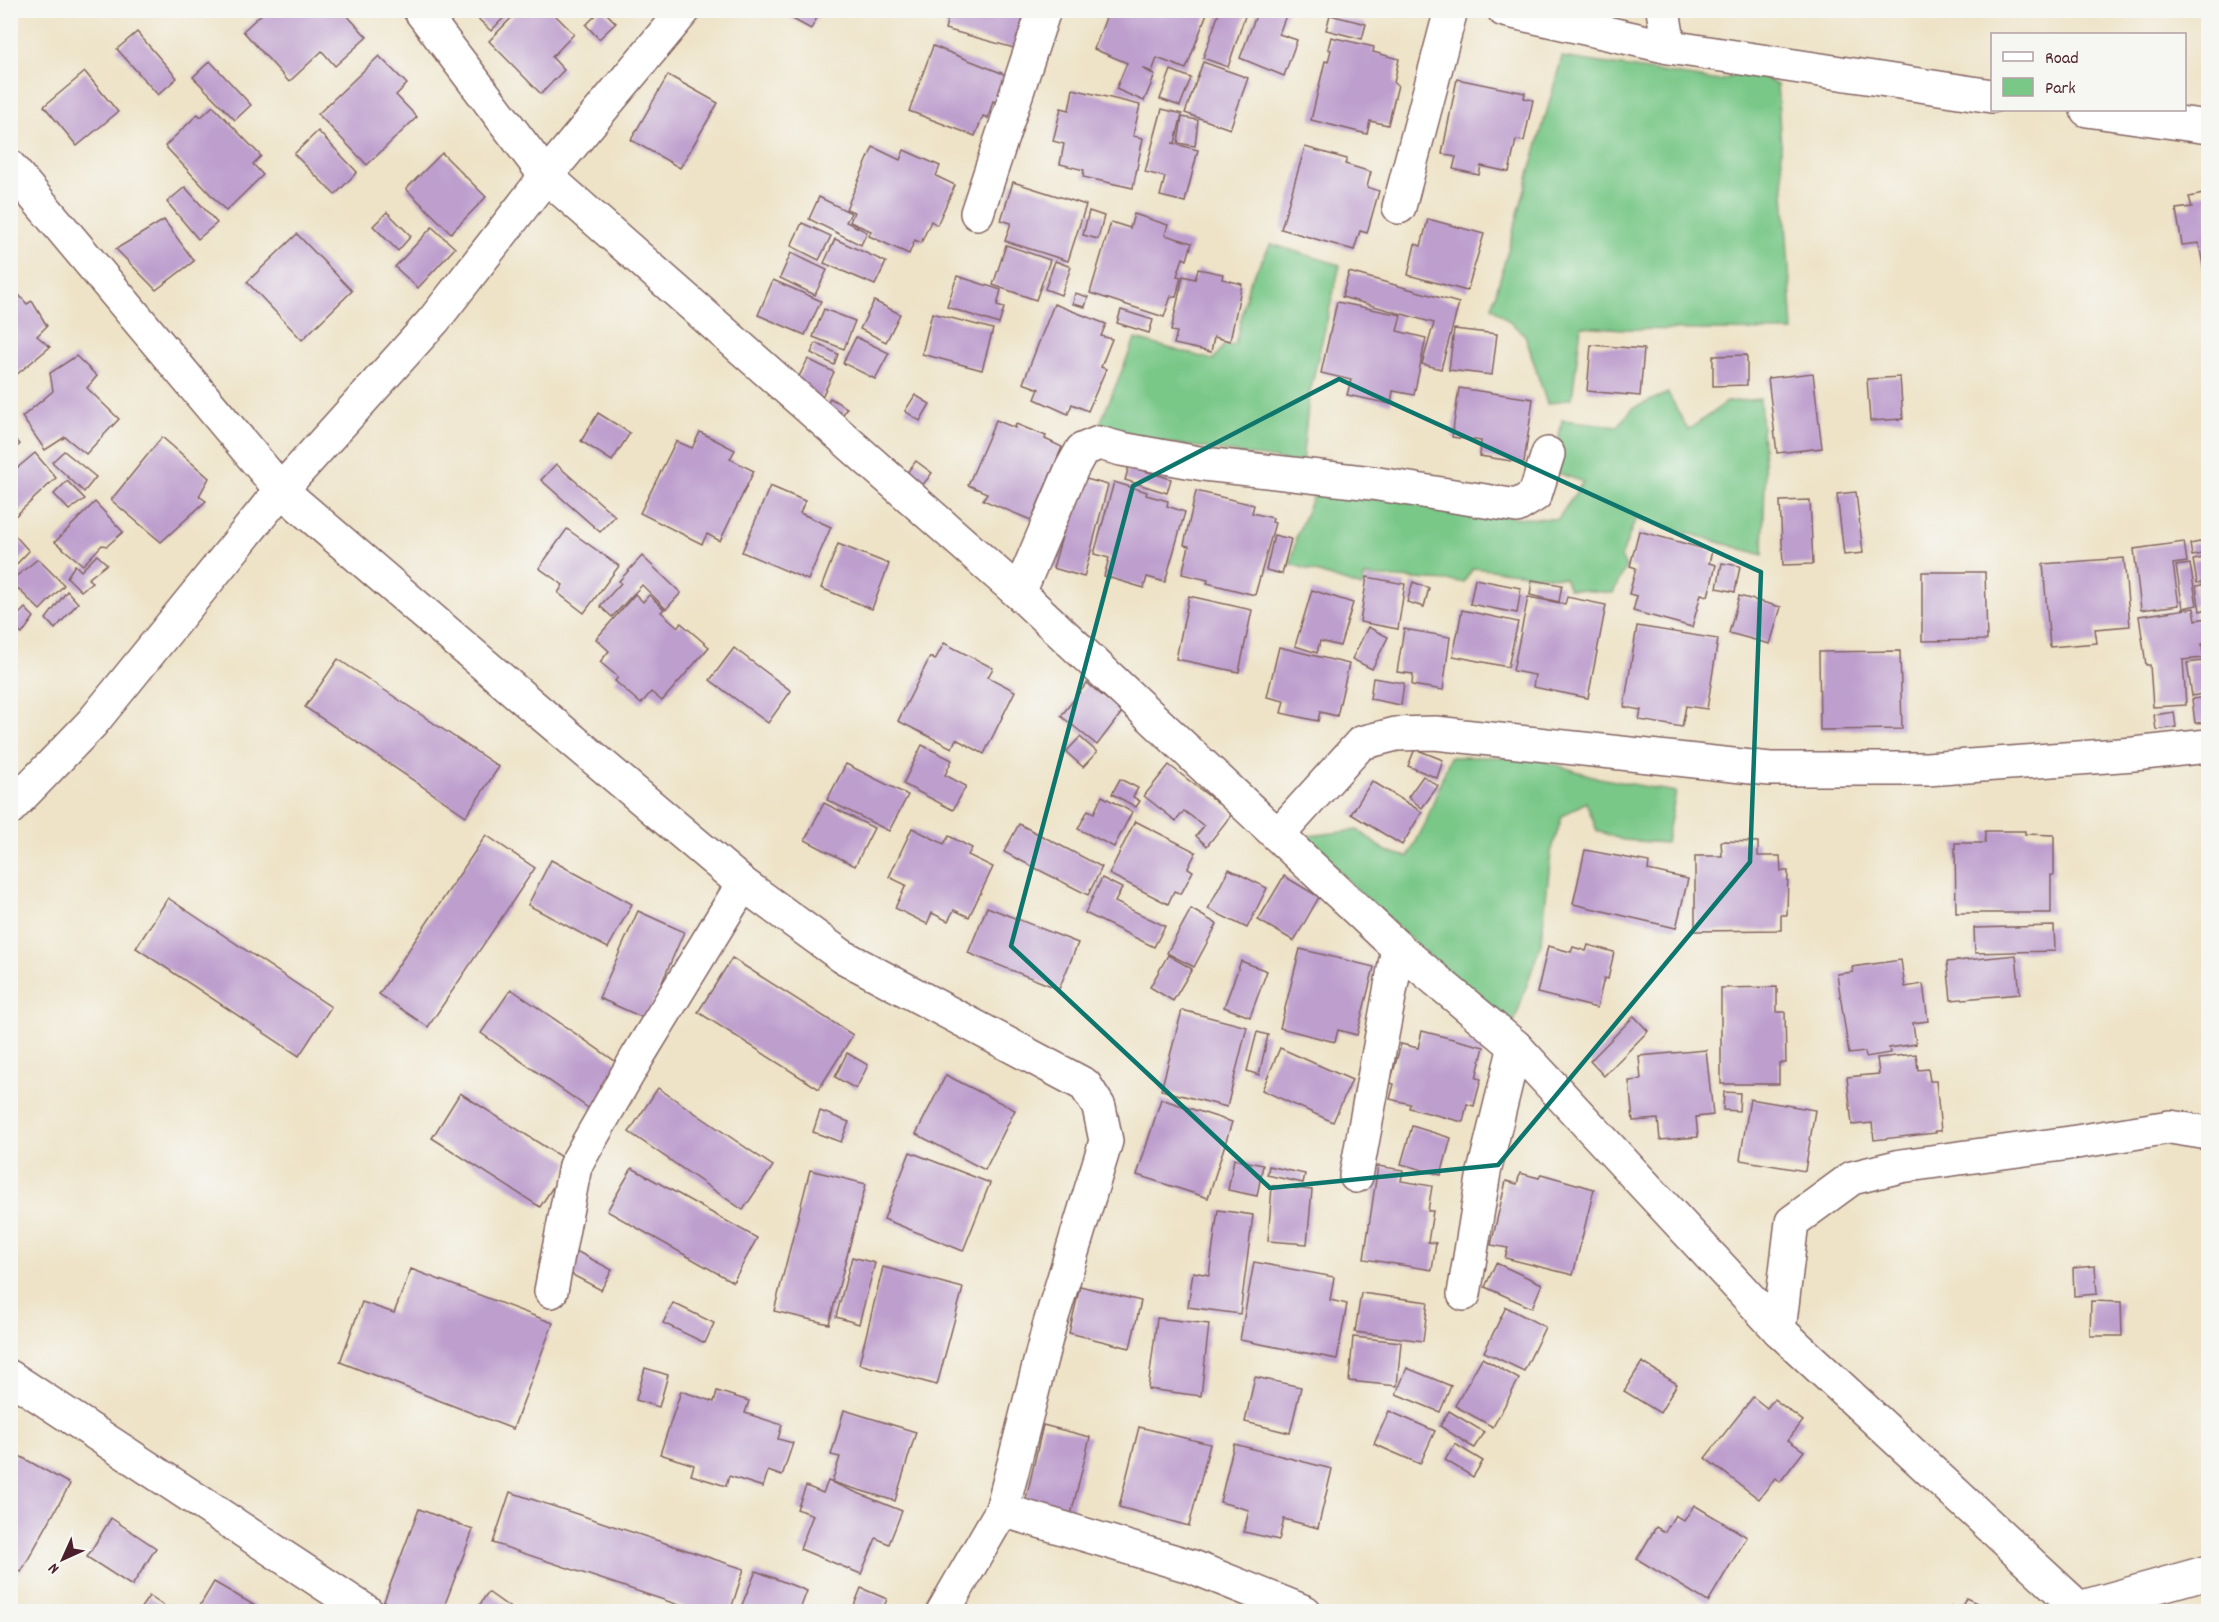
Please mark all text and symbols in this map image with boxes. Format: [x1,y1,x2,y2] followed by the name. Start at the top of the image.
[1991,33,2186,111] legend
[2045,47,2079,72] text: Road
[2045,77,2076,102] text: Park
[33,1529,93,1589] north arrow
[43,1557,65,1579] text: N

